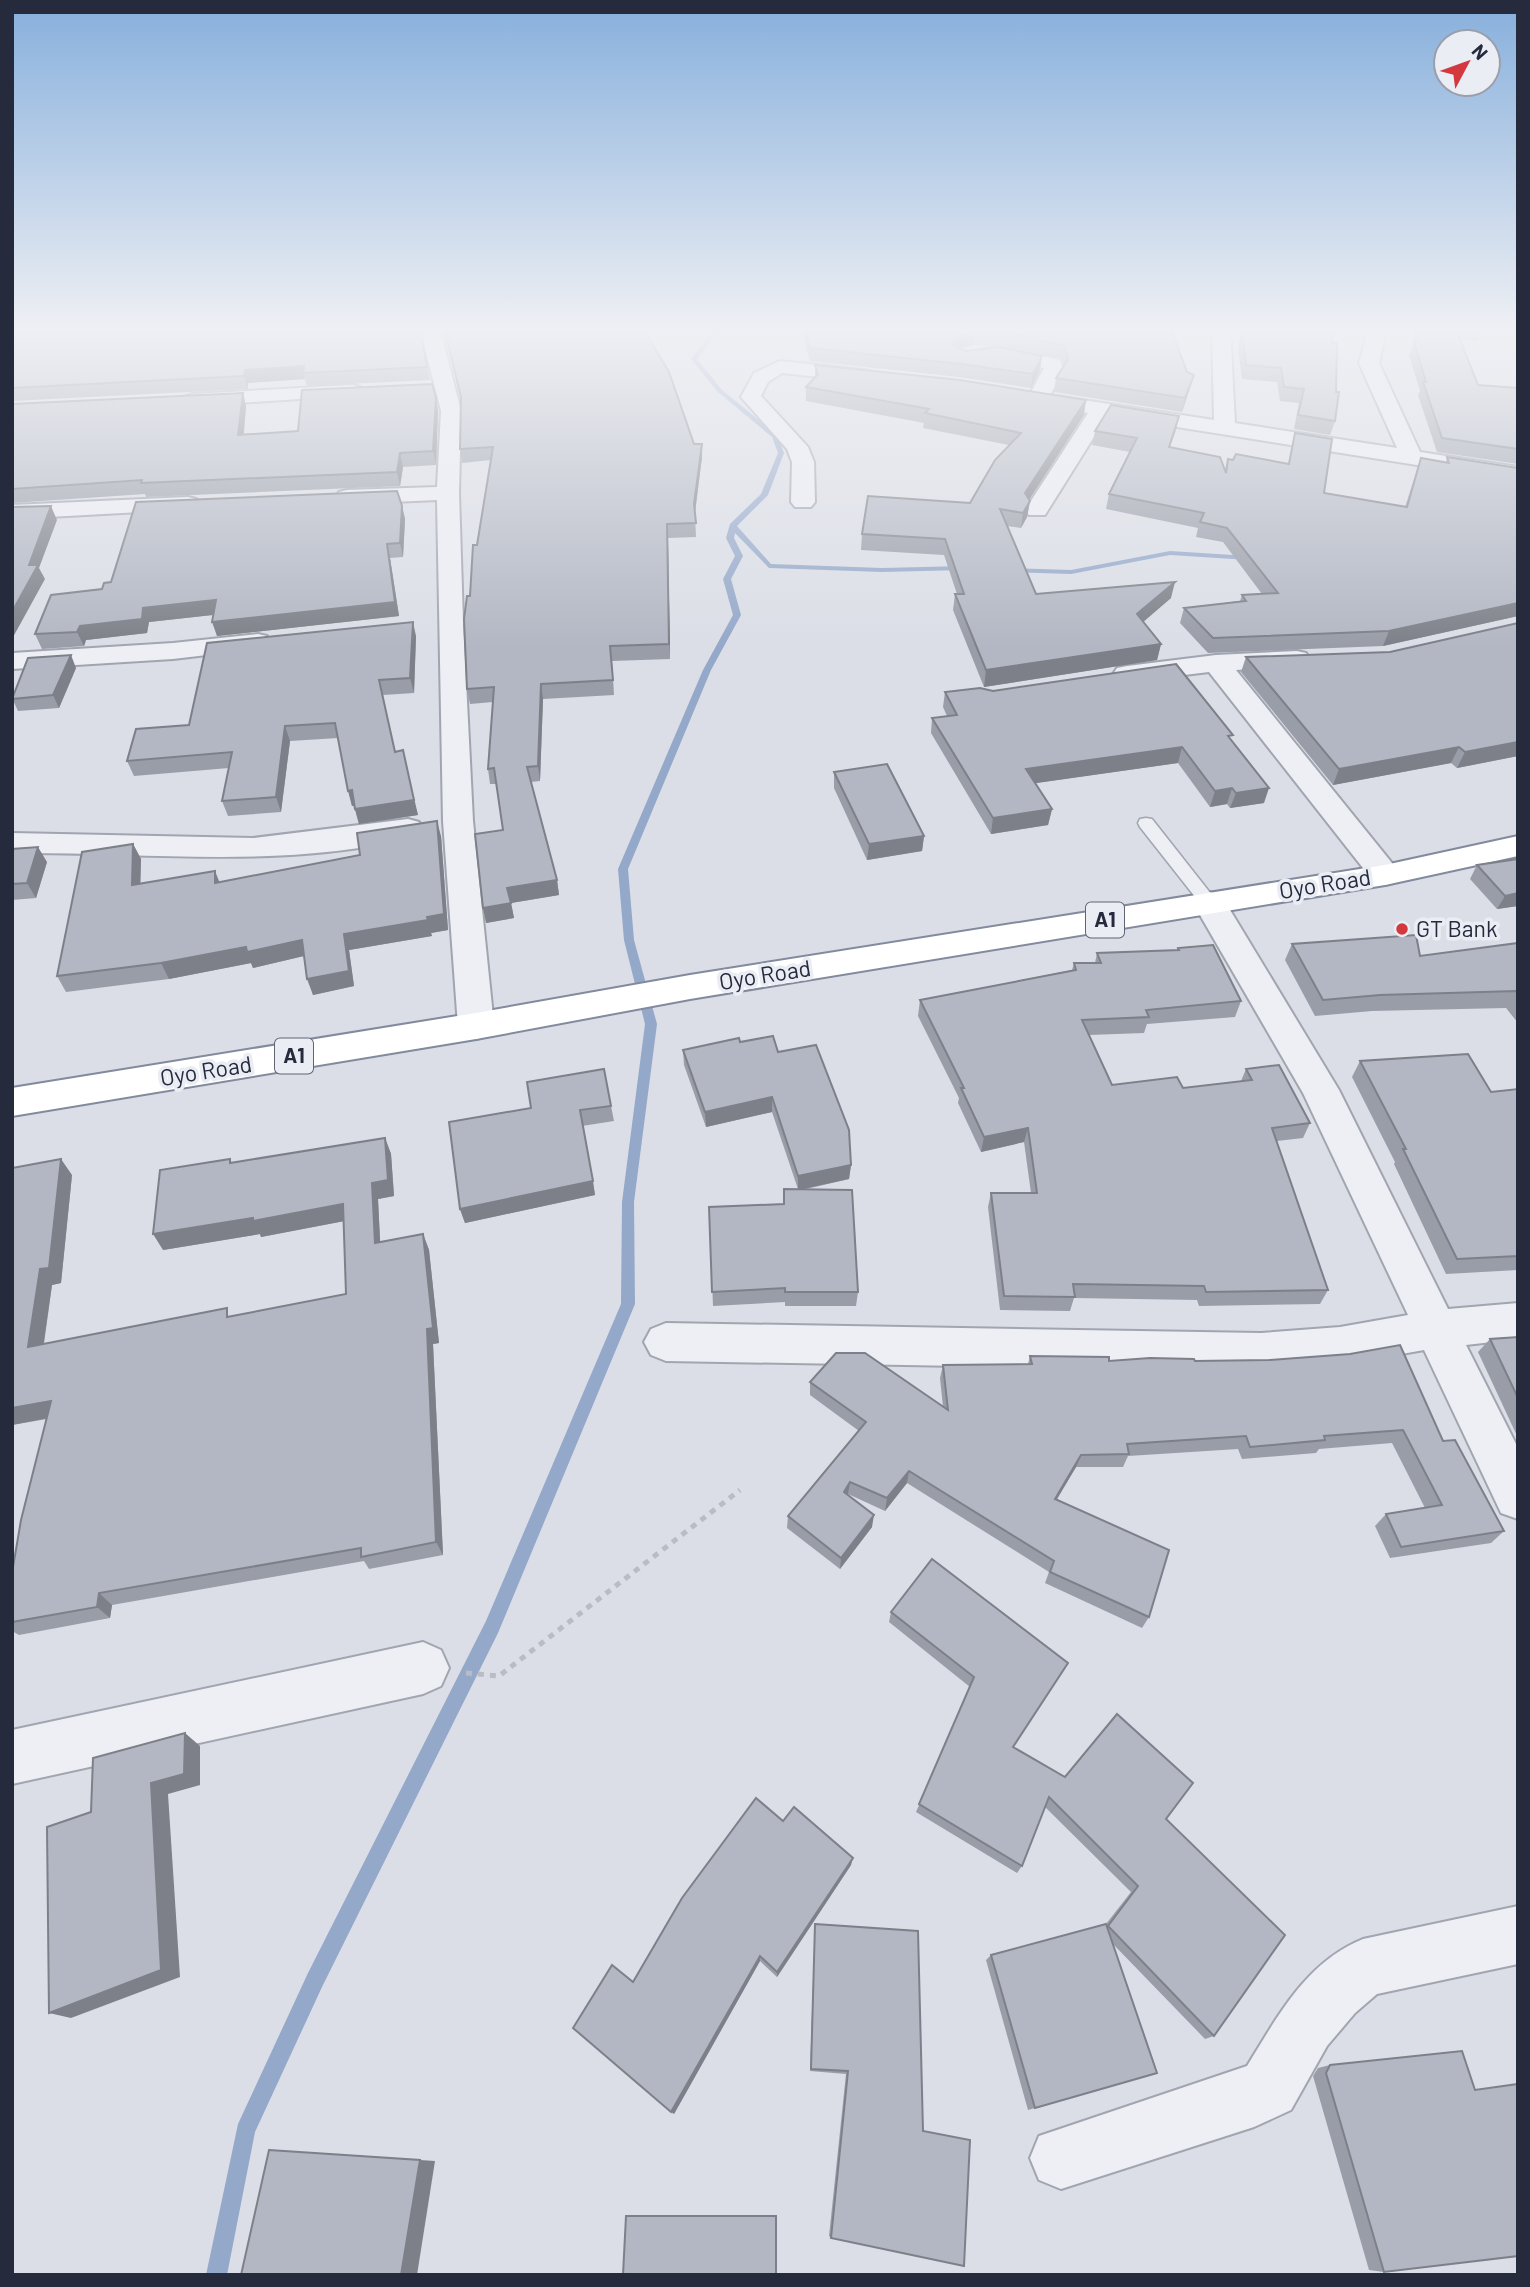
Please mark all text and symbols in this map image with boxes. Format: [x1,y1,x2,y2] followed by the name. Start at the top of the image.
[1432,28,1502,98] north arrow
[1467,39,1493,64] text: N
[1277,862,1373,904] street label: Oyo Road
[1086,902,1124,937] road number: A1
[1416,914,1498,942] place label: GT Bank
[1394,921,1410,937] marker: GT Bank
[717,953,813,995] street label: Oyo Road
[275,1038,313,1074] road number: A1
[158,1049,254,1091] street label: Oyo Road

